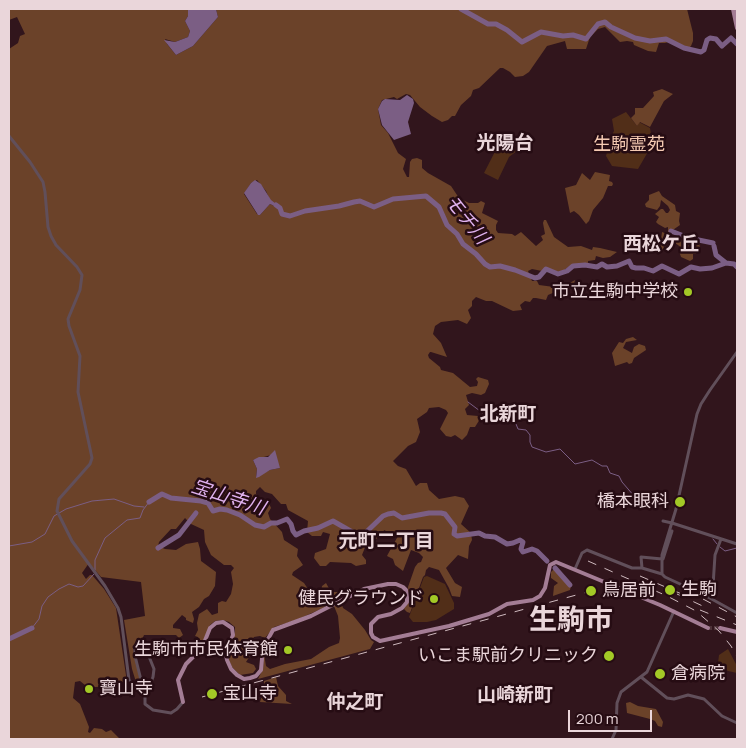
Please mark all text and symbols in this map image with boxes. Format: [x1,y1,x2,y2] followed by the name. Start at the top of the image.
[477,133,533,155] district label: 光陽台
[593,134,665,156] park label: 生駒霊苑
[439,191,493,249] water label: モチ川
[623,234,699,256] district label: 西松ケ丘
[552,281,678,303] place label: 市立生駒中学校
[682,286,694,298] marker: 市立生駒中学校
[480,404,536,426] district label: 北新町
[188,475,268,521] water label: 宝山寺川
[597,491,669,513] place label: 橋本眼科
[673,495,687,509] marker: 橋本眼科
[339,531,433,553] district label: 元町二丁目
[681,579,717,601] place label: 生駒
[602,580,656,602] place label: 鳥居前
[663,583,677,597] marker: 生駒
[584,584,598,598] marker: 鳥居前
[298,588,424,610] place label: 健民グラウンド
[428,593,440,605] marker: 健民グラウンド
[529,604,613,638] district label: 生駒市
[134,639,278,661] place label: 生駒市市民体育館
[282,644,294,656] marker: 生駒市市民体育館
[418,645,598,667] place label: いこま駅前クリニック
[602,649,616,663] marker: いこま駅前クリニック
[671,663,725,685] place label: 倉病院
[653,667,667,681] marker: 倉病院
[99,678,153,700] place label: 寶山寺
[83,683,95,695] marker: 寶山寺
[223,683,277,705] place label: 宝山寺
[477,685,553,707] district label: 山崎新町
[205,687,219,701] marker: 宝山寺
[327,692,383,714] district label: 仲之町
[571,700,655,732] scale bar
[576,708,619,729] text: 200 m

